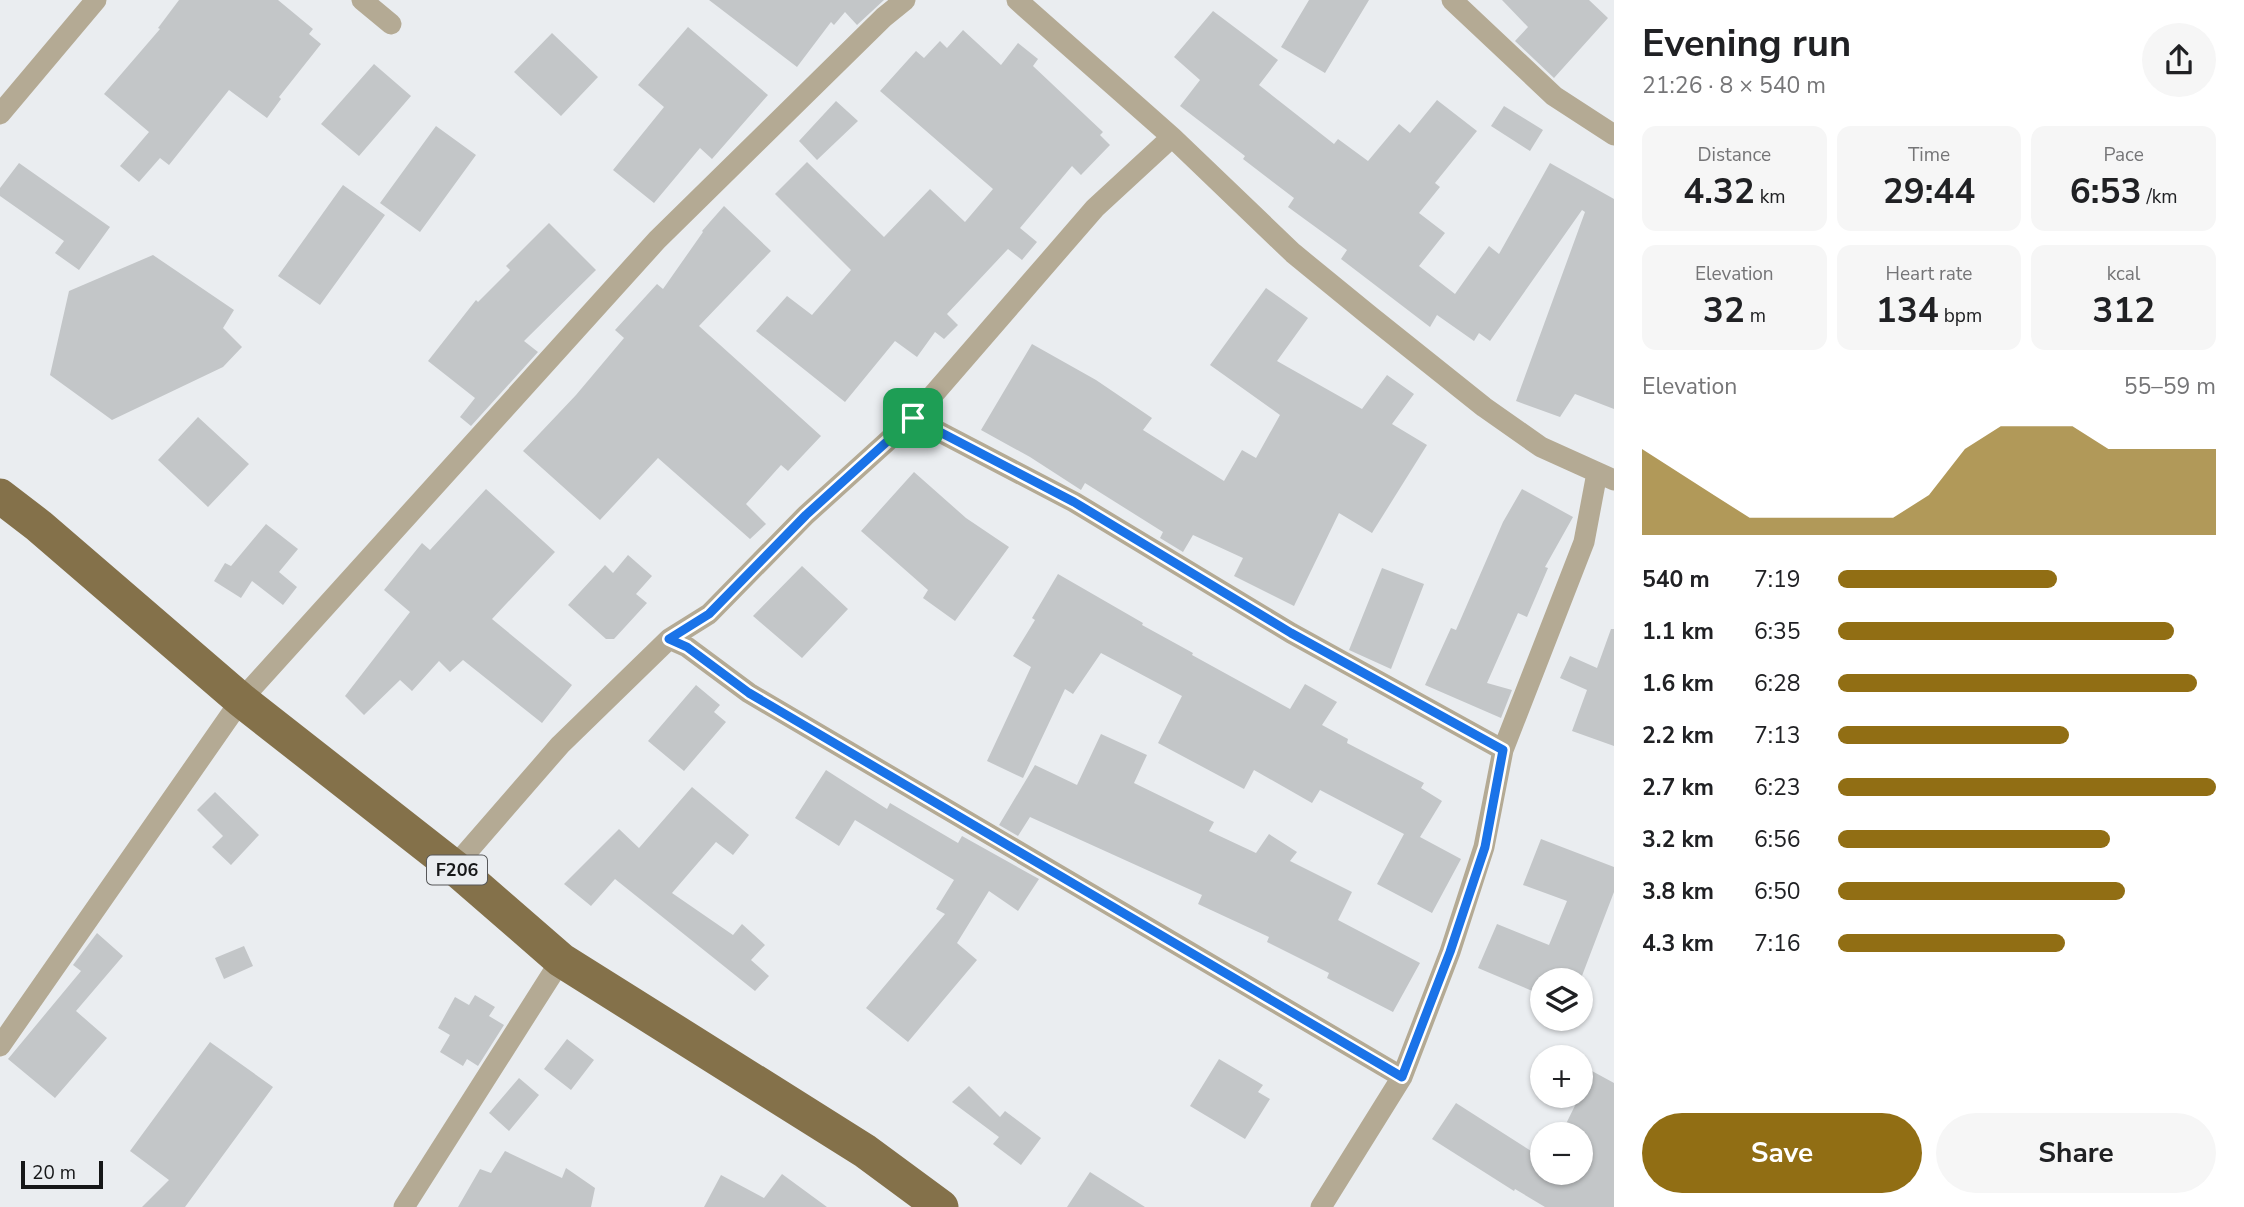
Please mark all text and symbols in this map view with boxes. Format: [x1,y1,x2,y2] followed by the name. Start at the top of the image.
[1642,18,1851,69] text: Evening run
[2142,23,2216,97] button: share
[1642,70,1826,101] text: 21:26 · 8 × 540 m
[1697,142,1771,168] text: Distance
[1908,142,1950,168] text: Time
[2103,142,2144,168] text: Pace
[1683,168,1755,215] text: 4.32
[1883,168,1975,215] text: 29:44
[2070,168,2142,215] text: 6:53
[1755,184,1786,210] text: km
[2142,184,2177,210] text: /km
[1695,261,1774,287] text: Elevation
[1886,261,1972,287] text: Heart rate
[2107,261,2141,287] text: kcal
[1703,287,1745,334] text: 32
[1876,287,1939,334] text: 134
[2092,287,2155,334] text: 312
[1745,303,1766,329] text: m
[1939,303,1982,329] text: bpm
[1642,371,1737,402] text: Elevation
[2124,371,2216,402] text: 55–59 m
[883,388,943,448] pin
[894,399,932,437] icon: arrive
[1642,564,1710,595] text: 540 m
[1754,564,1801,595] text: 7:19
[1642,616,1714,647] text: 1.1 km
[1754,616,1801,647] text: 6:35
[1642,668,1714,699] text: 1.6 km
[1754,668,1801,699] text: 6:28
[1642,720,1714,751] text: 2.2 km
[1754,720,1801,751] text: 7:13
[1642,772,1714,803] text: 2.7 km
[1754,772,1801,803] text: 6:23
[1642,824,1714,855] text: 3.2 km
[1754,824,1801,855] text: 6:56
[427,856,487,884] road number: F206
[1642,876,1714,907] text: 3.8 km
[1754,876,1801,907] text: 6:50
[1642,928,1714,959] text: 4.3 km
[1754,928,1801,959] text: 7:16
[1530,968,1593,1185] map controls
[1530,968,1593,1031] button: layers
[1530,1045,1593,1108] button: +
[1642,1113,1922,1193] button: Save
[1936,1113,2216,1193] button: Share
[1530,1122,1593,1185] button: −
[21,1158,103,1190] scale bar
[32,1160,76,1186] text: 20 m

